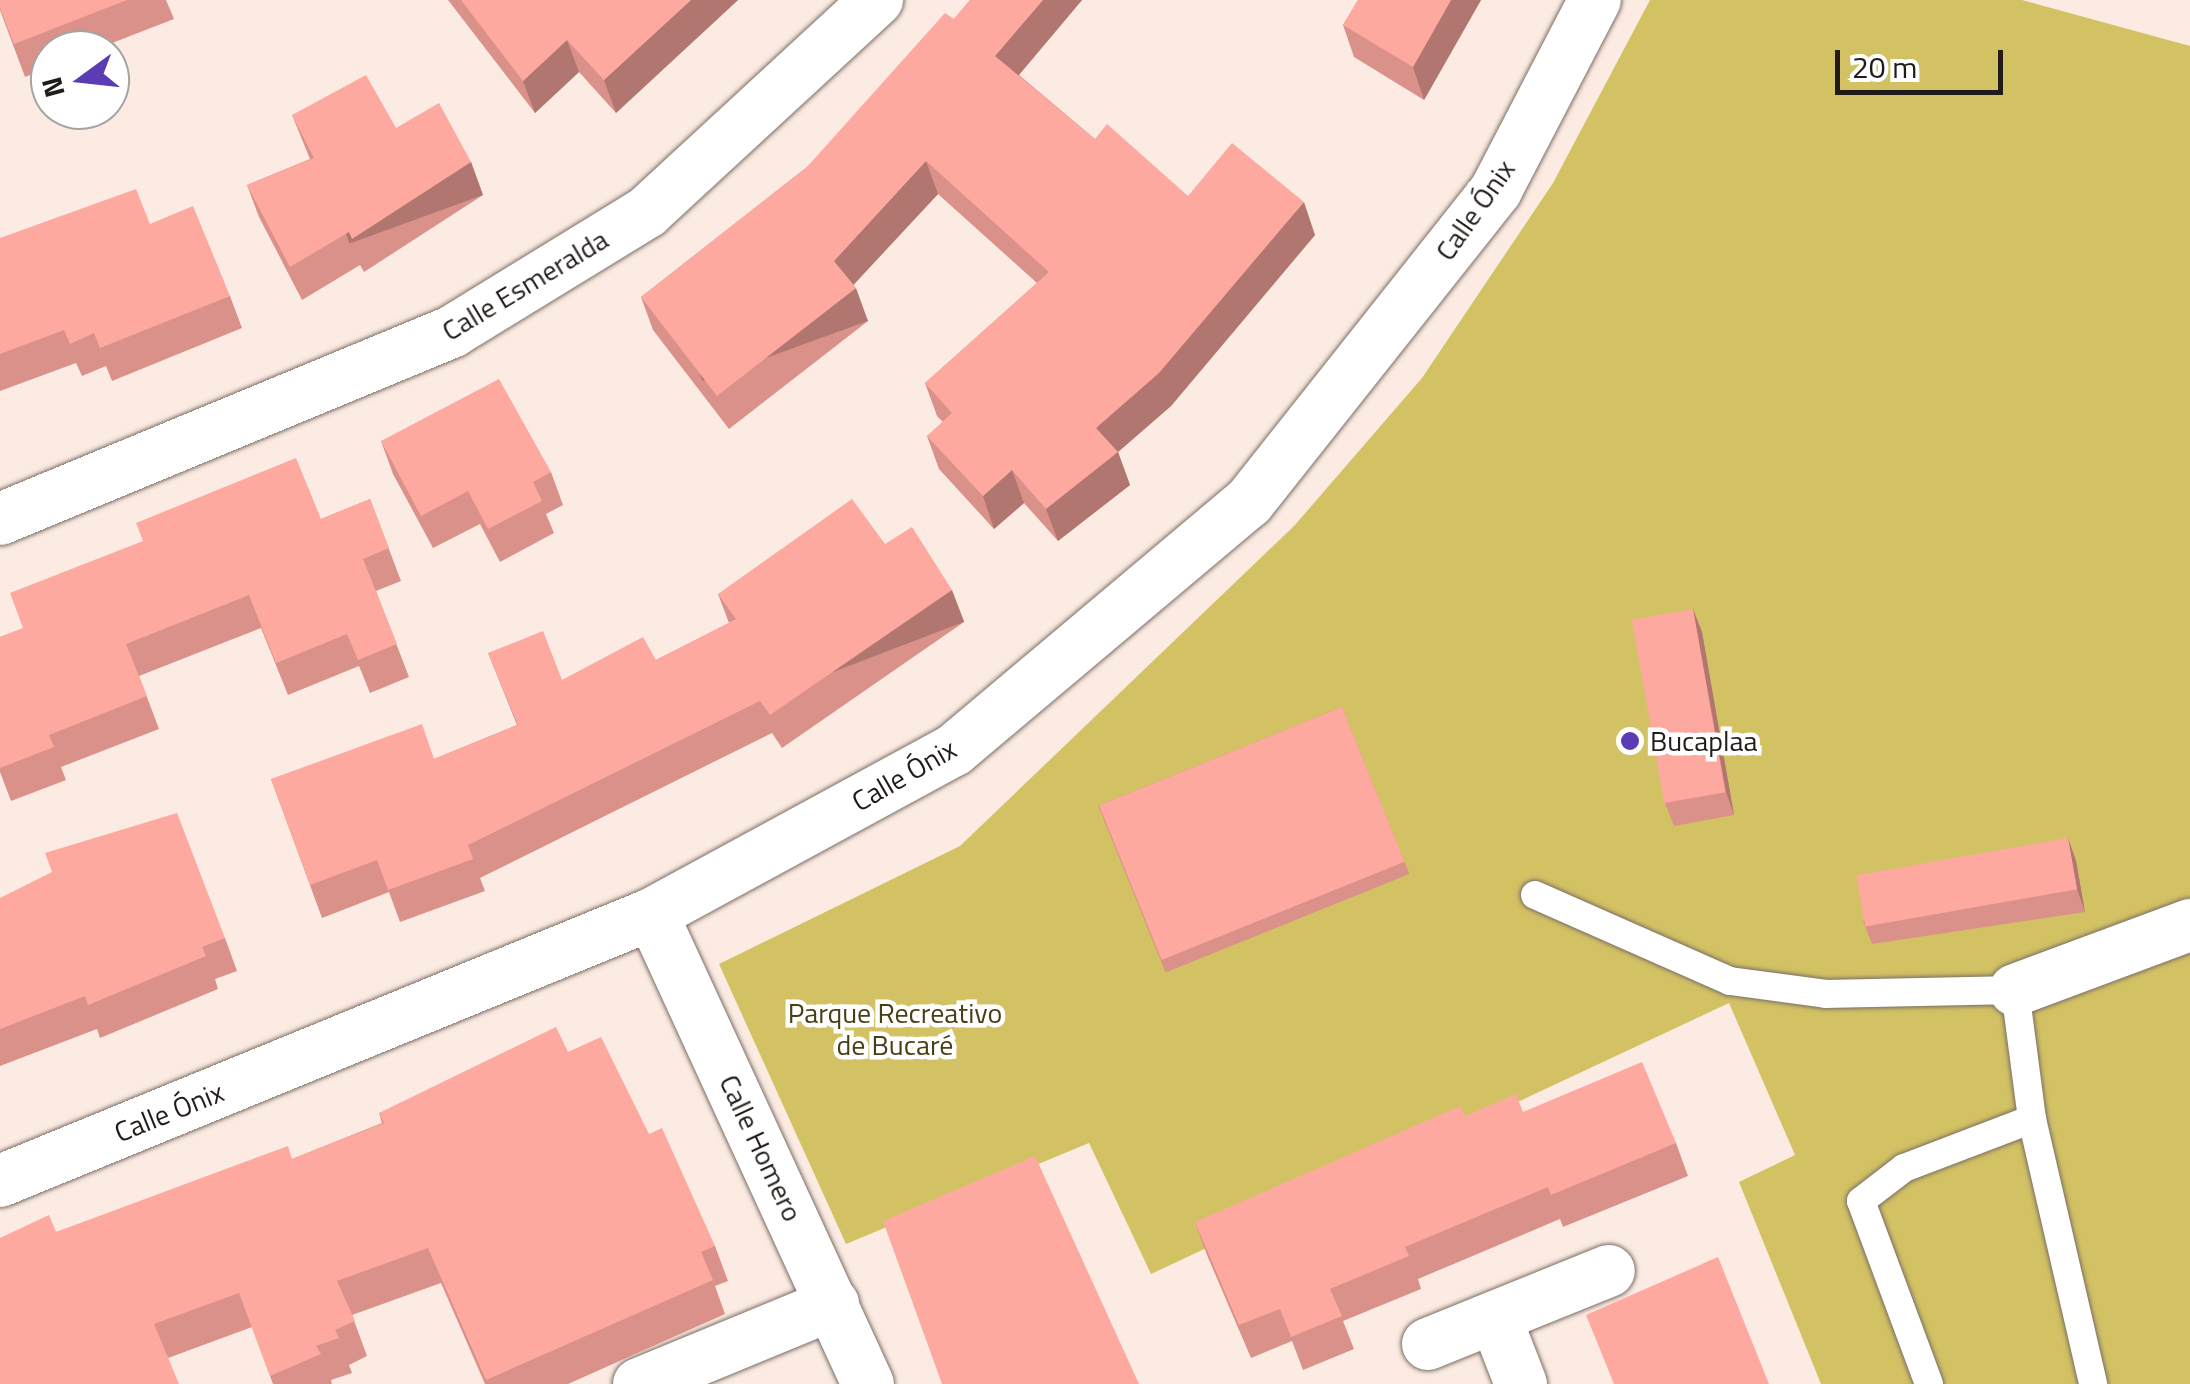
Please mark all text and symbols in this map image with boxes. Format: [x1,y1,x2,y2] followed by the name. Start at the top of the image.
[30,30,130,130] north arrow
[1840,30,2008,92] scale bar
[1852,44,1917,90] text: 20 m
[29,72,76,102] text: N
[1428,153,1522,267] street label: Calle Ónix
[436,222,614,348] street label: Calle Esmeralda
[1650,724,1758,758] place label: Bucaplaa
[1619,730,1641,752] marker: Bucaplaa
[846,732,962,818] street label: Calle Ónix
[788,996,1002,1062] park label: Parque Recreativo de Bucaré
[712,1069,810,1227] street label: Calle Homero
[109,1075,229,1149] street label: Calle Ónix

